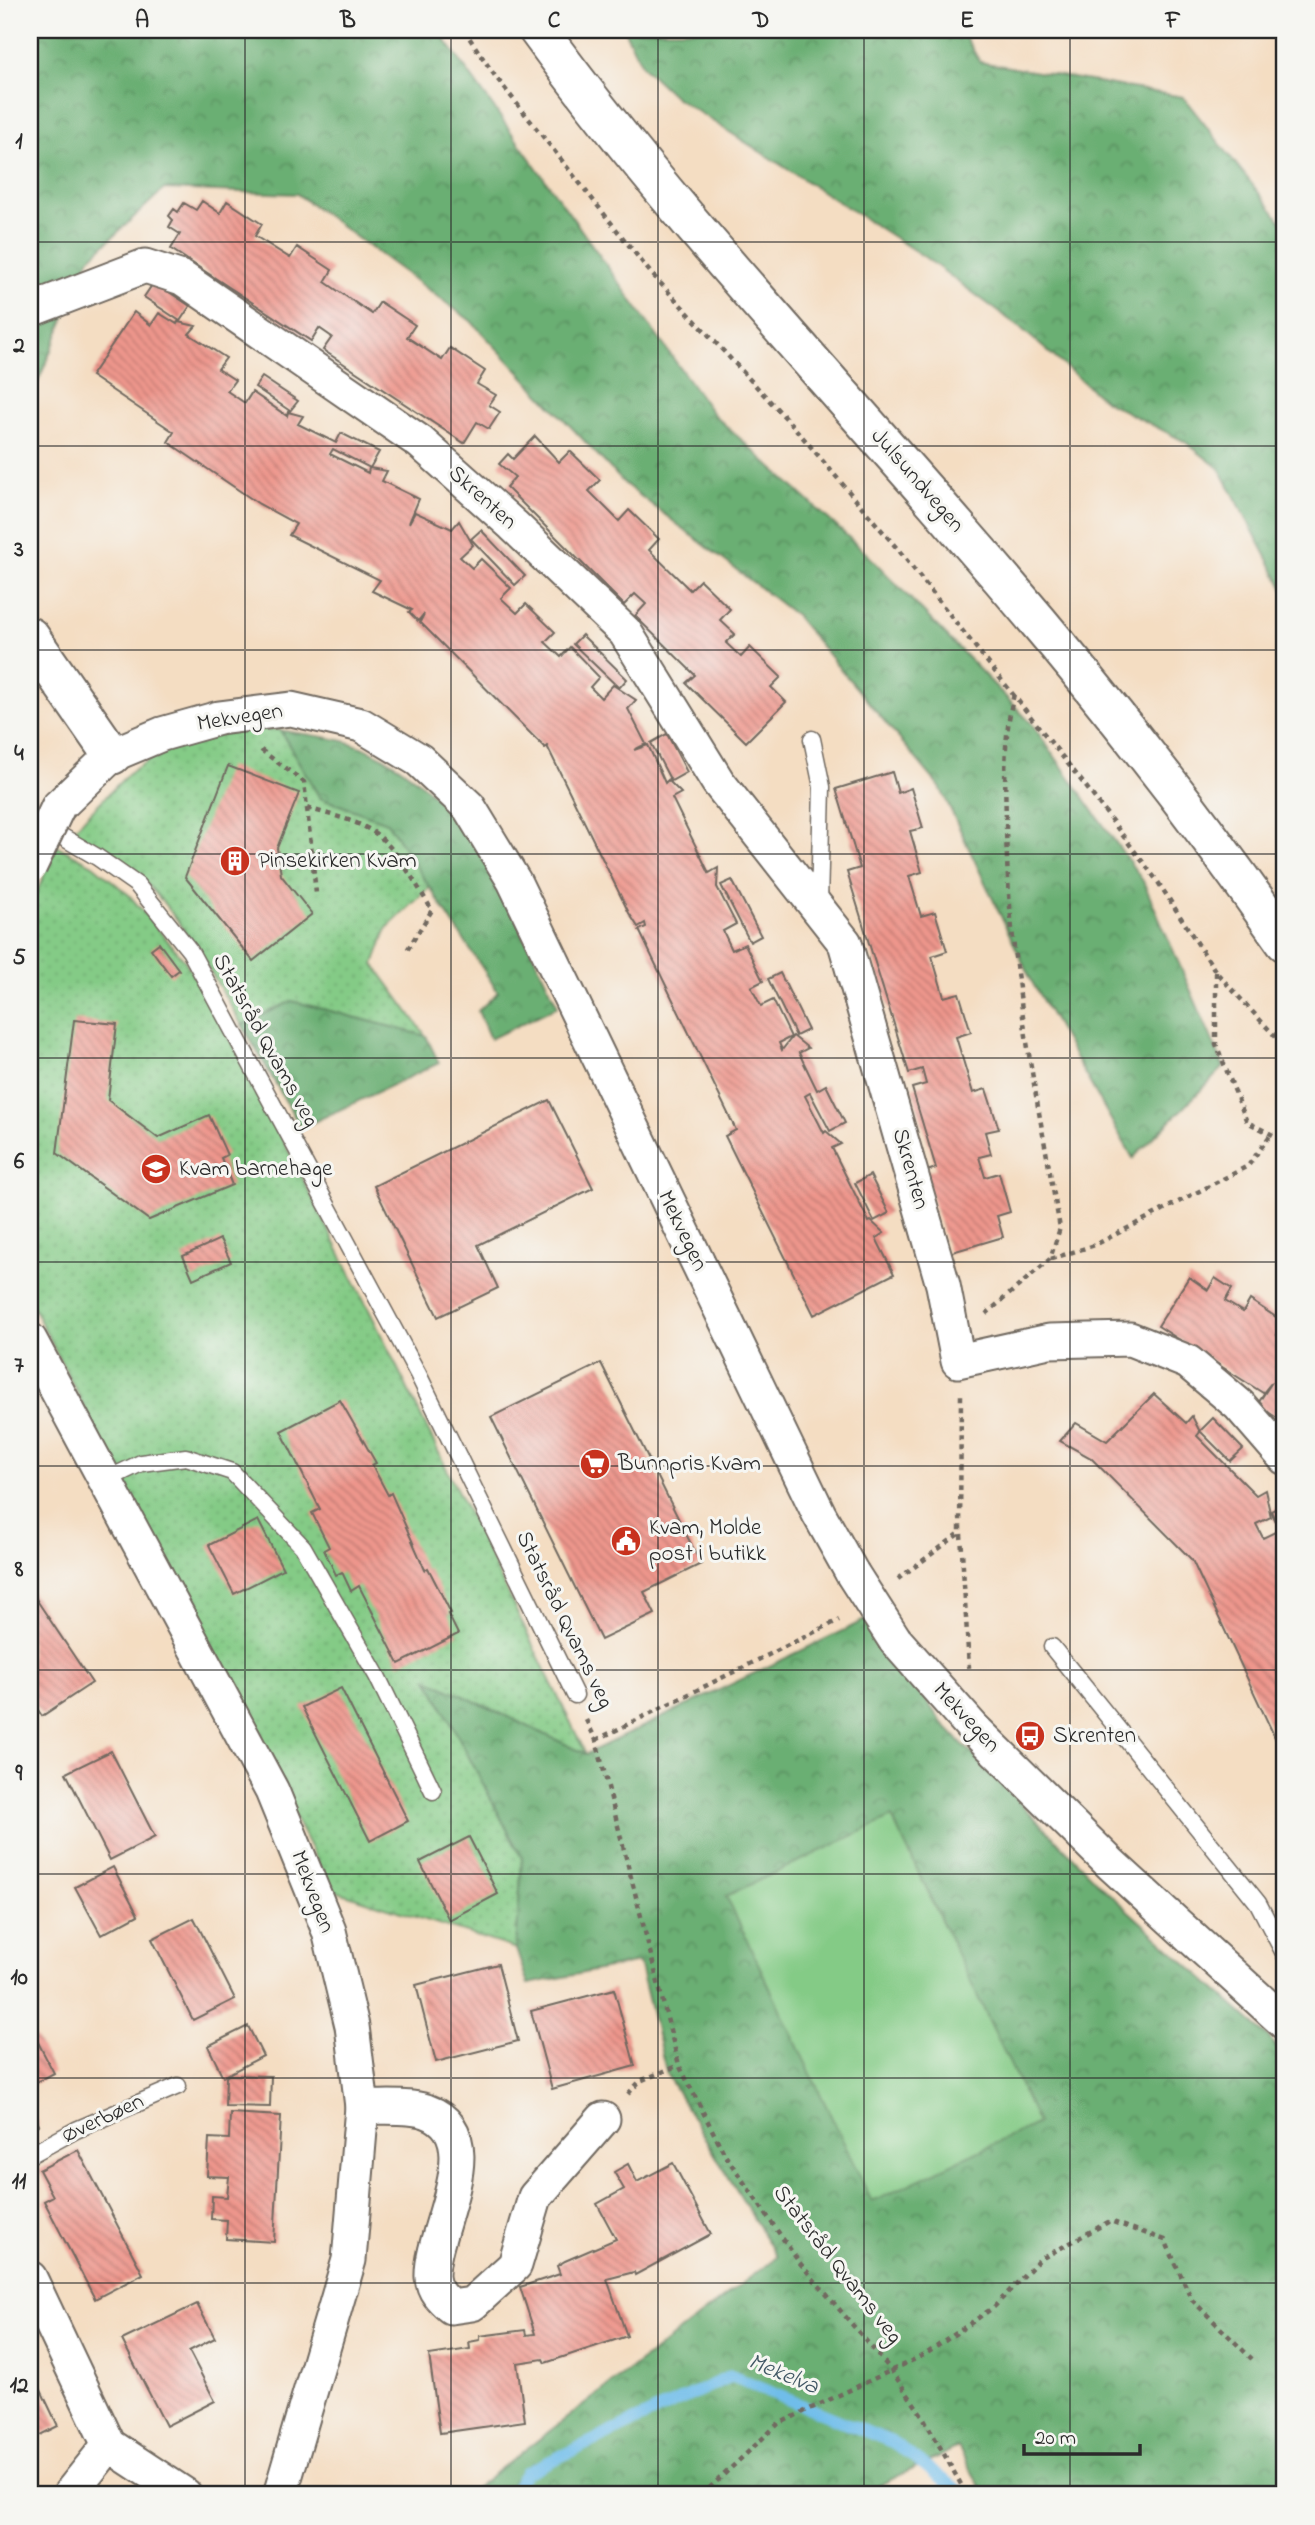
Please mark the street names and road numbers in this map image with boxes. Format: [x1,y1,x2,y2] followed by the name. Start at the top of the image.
[861,421,972,541] street label: Julsundvegen
[440,458,524,538] street label: Skrenten
[195,695,285,742] street label: Mekvegen
[203,948,327,1134] street label: Statsråd Qvams veg
[883,1125,937,1213] street label: Skrenten
[647,1185,716,1277] street label: Mekvegen
[506,1525,621,1715] street label: Statsråd Qvams veg
[924,1675,1007,1761] street label: Mekvegen
[280,1846,343,1939] street label: Mekvegen
[56,2085,150,2153] street label: Øverbøen
[763,2178,910,2352] street label: Statsråd Qvams veg

